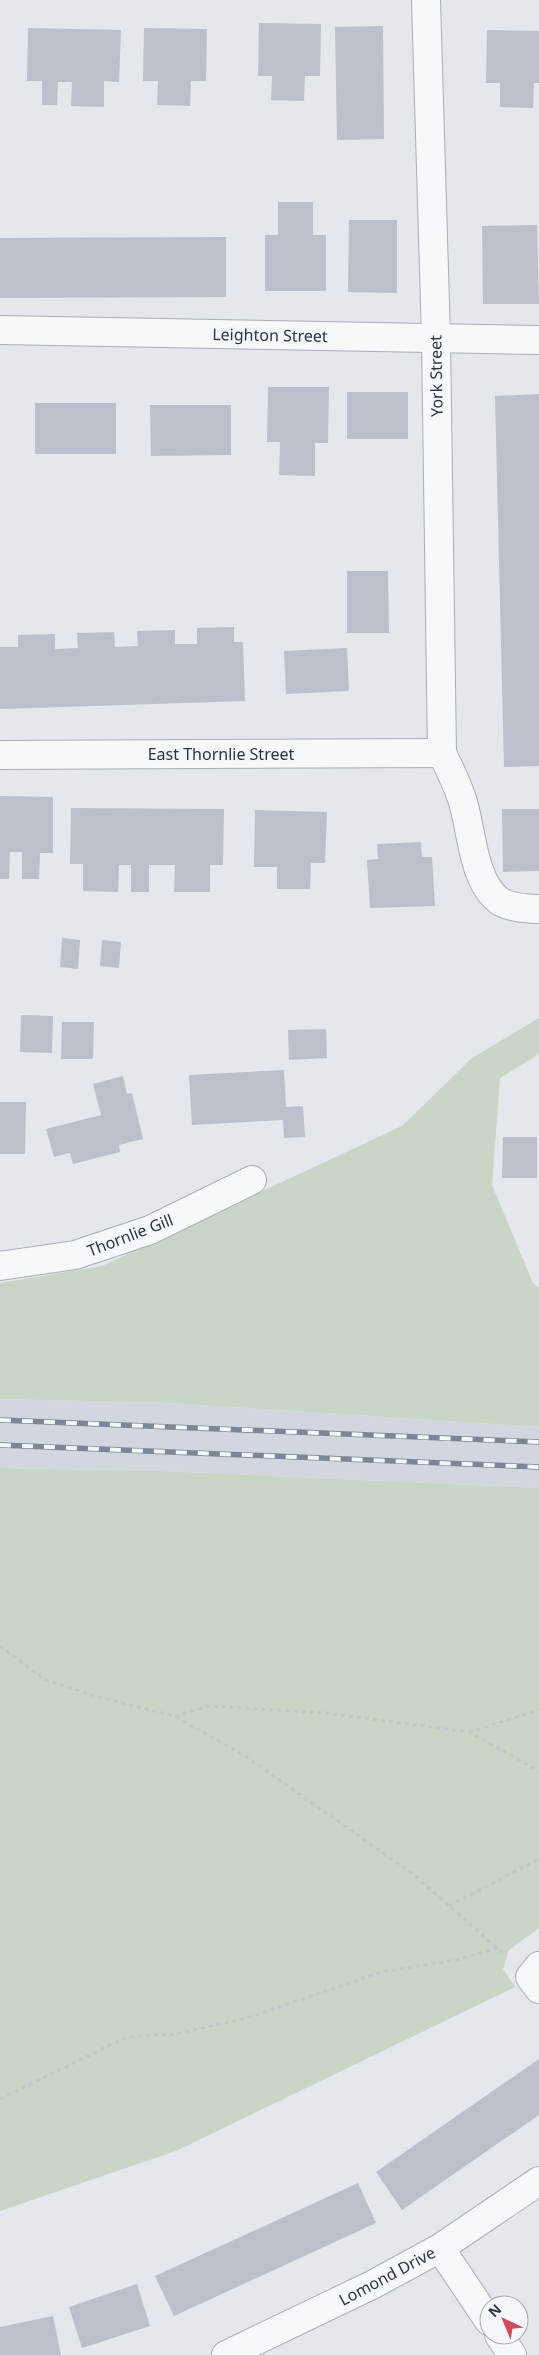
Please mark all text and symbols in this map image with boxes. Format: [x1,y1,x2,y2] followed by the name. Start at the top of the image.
[212,323,328,347] street label: Leighton Street
[424,335,448,417] street label: York Street
[148,743,294,765] street label: East Thornlie Street
[84,1209,176,1261] street label: Thornlie Gill
[335,2241,439,2311] street label: Lomond Drive
[479,2295,529,2345] north arrow
[484,2299,505,2321] text: N

